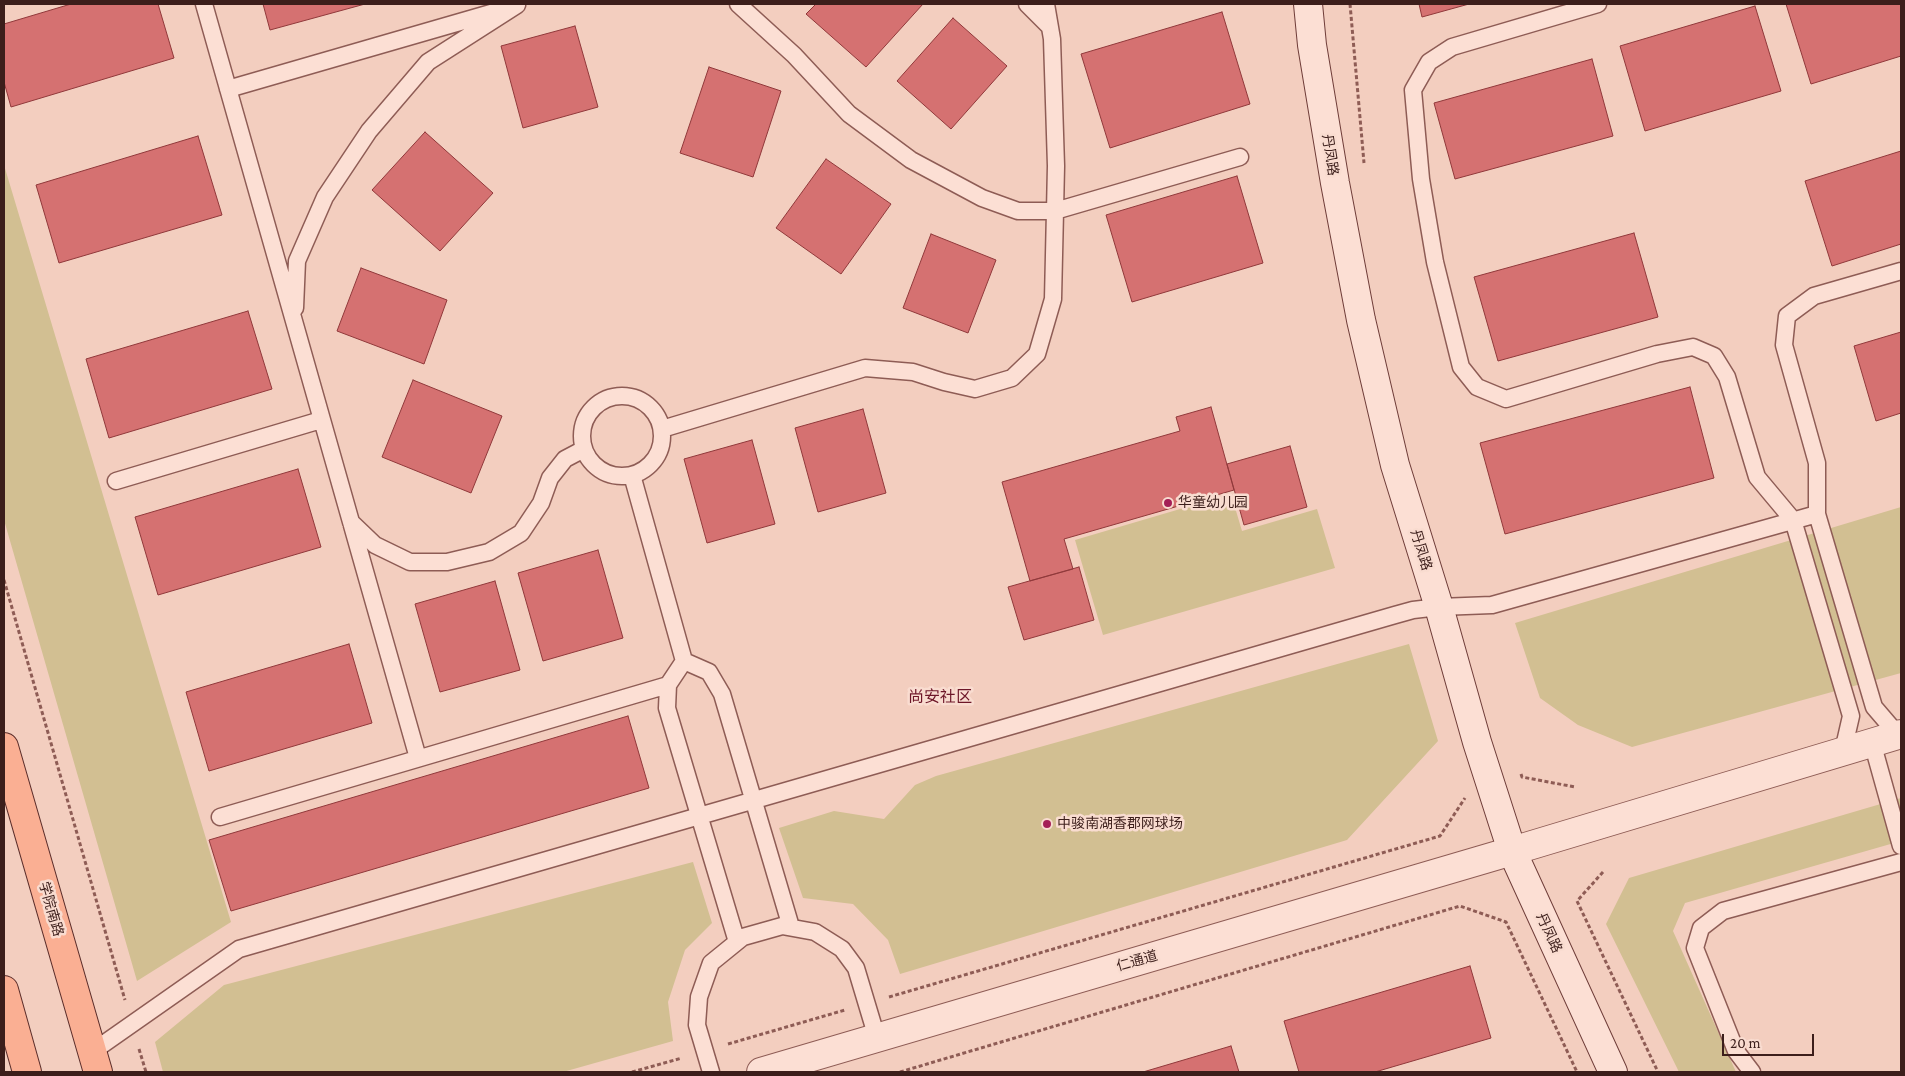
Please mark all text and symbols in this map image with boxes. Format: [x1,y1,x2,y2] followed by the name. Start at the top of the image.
[1318,133,1342,177] street label: 丹凤路
[1178,495,1248,511] place label: 华童幼儿园
[1162,497,1174,509] marker: 华童幼儿园
[1407,527,1435,573] street label: 丹凤路
[908,687,972,707] district label: 尚安社区
[1057,816,1183,832] place label: 中骏南湖香郡网球场
[1041,818,1053,830] marker: 中骏南湖香郡网球场
[35,880,67,938] street label: 学院南路
[1533,910,1565,956] street label: 丹凤路
[1114,947,1160,975] street label: 仁通道
[1725,1024,1818,1056] scale bar
[1730,1035,1761,1051] text: 20 m

